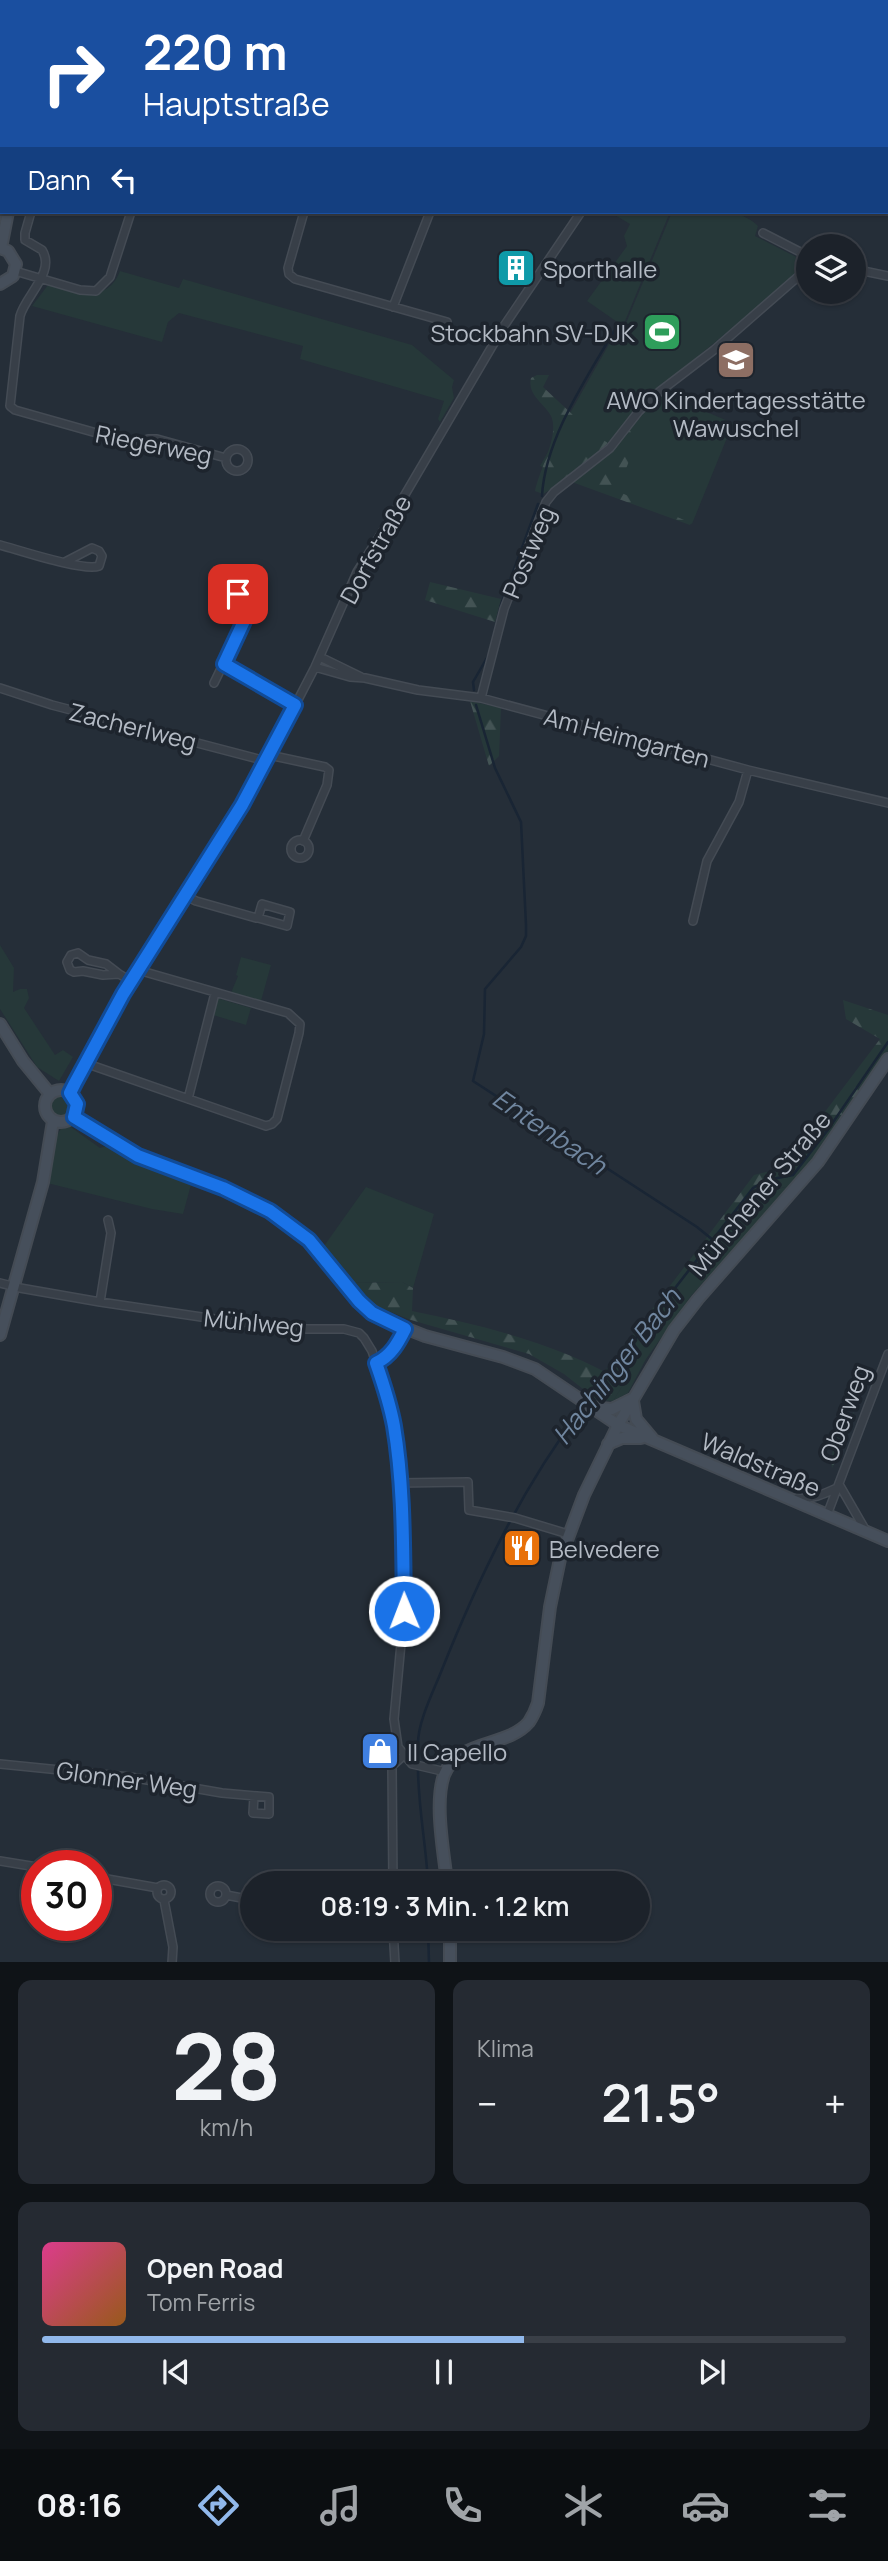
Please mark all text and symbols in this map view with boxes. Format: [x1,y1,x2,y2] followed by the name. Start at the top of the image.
[143,18,287,85] text: 220 m
[28,28,119,119] icon: right
[143,82,330,126] text: Hauptstraße
[105,161,143,199] icon: left
[28,162,91,198] text: Dann
[796,234,866,304] map controls
[796,234,866,304] button: layers
[495,247,537,289] building icon: Sporthalle
[543,252,657,285] place label: Sporthalle
[641,311,683,353] sports icon: Stockbahn SV-DJK
[430,316,636,349] place label: Stockbahn SV-DJK
[715,339,757,381] school or university icon: AWO Kindertagesstätte Wawuschel
[606,383,866,444] place label: AWO Kindertagesstätte Wawuschel
[93,417,215,471] street label: Riegerweg
[332,489,418,609] street label: Dorfstraße
[494,501,562,603] street label: Postweg
[208,564,268,624] pin
[219,575,257,613] icon: arrive
[66,694,200,758] street label: Zacherlweg
[541,699,713,775] street label: Am Heimgarten
[486,1080,615,1183] water label: Entenbach
[680,1104,838,1282] street label: Münchener Straße
[544,1279,689,1452] water label: Hachinger Bach
[202,1300,306,1344] street label: Mühlweg
[811,1360,877,1466] street label: Oberweg
[696,1424,826,1504] street label: Waldstraße
[501,1527,543,1569] restaurant icon: Belvedere
[549,1532,660,1565] place label: Belvedere
[367,1574,441,1648] position arrow
[359,1730,401,1772] shop icon: Il Capello
[407,1735,507,1768] place label: Il Capello
[54,1753,200,1805] street label: Glonner Weg
[21,1850,112,1941] speed limit sign: 30
[321,1888,569,1924] text: 08:19 · 3 Min. · 1.2 km
[172,2003,281,2127] text: 28
[477,2032,534,2064] text: Klima
[601,2067,720,2138] text: 21.5°
[477,2077,498,2129] text: −
[824,2077,846,2129] text: +
[200,2111,253,2143] text: km/h
[147,2250,283,2286] text: Open Road
[147,2286,255,2318] text: Tom Ferris
[157,2353,195,2391] icon: previous
[425,2353,463,2391] icon: pause
[693,2353,731,2391] icon: next
[194,2481,243,2530] icon: directions
[316,2481,365,2530] icon: music
[438,2481,487,2530] icon: phone
[559,2481,608,2530] icon: climate
[681,2481,730,2530] icon: car
[803,2481,852,2530] icon: filters
[36,2483,122,2527] text: 08:16

